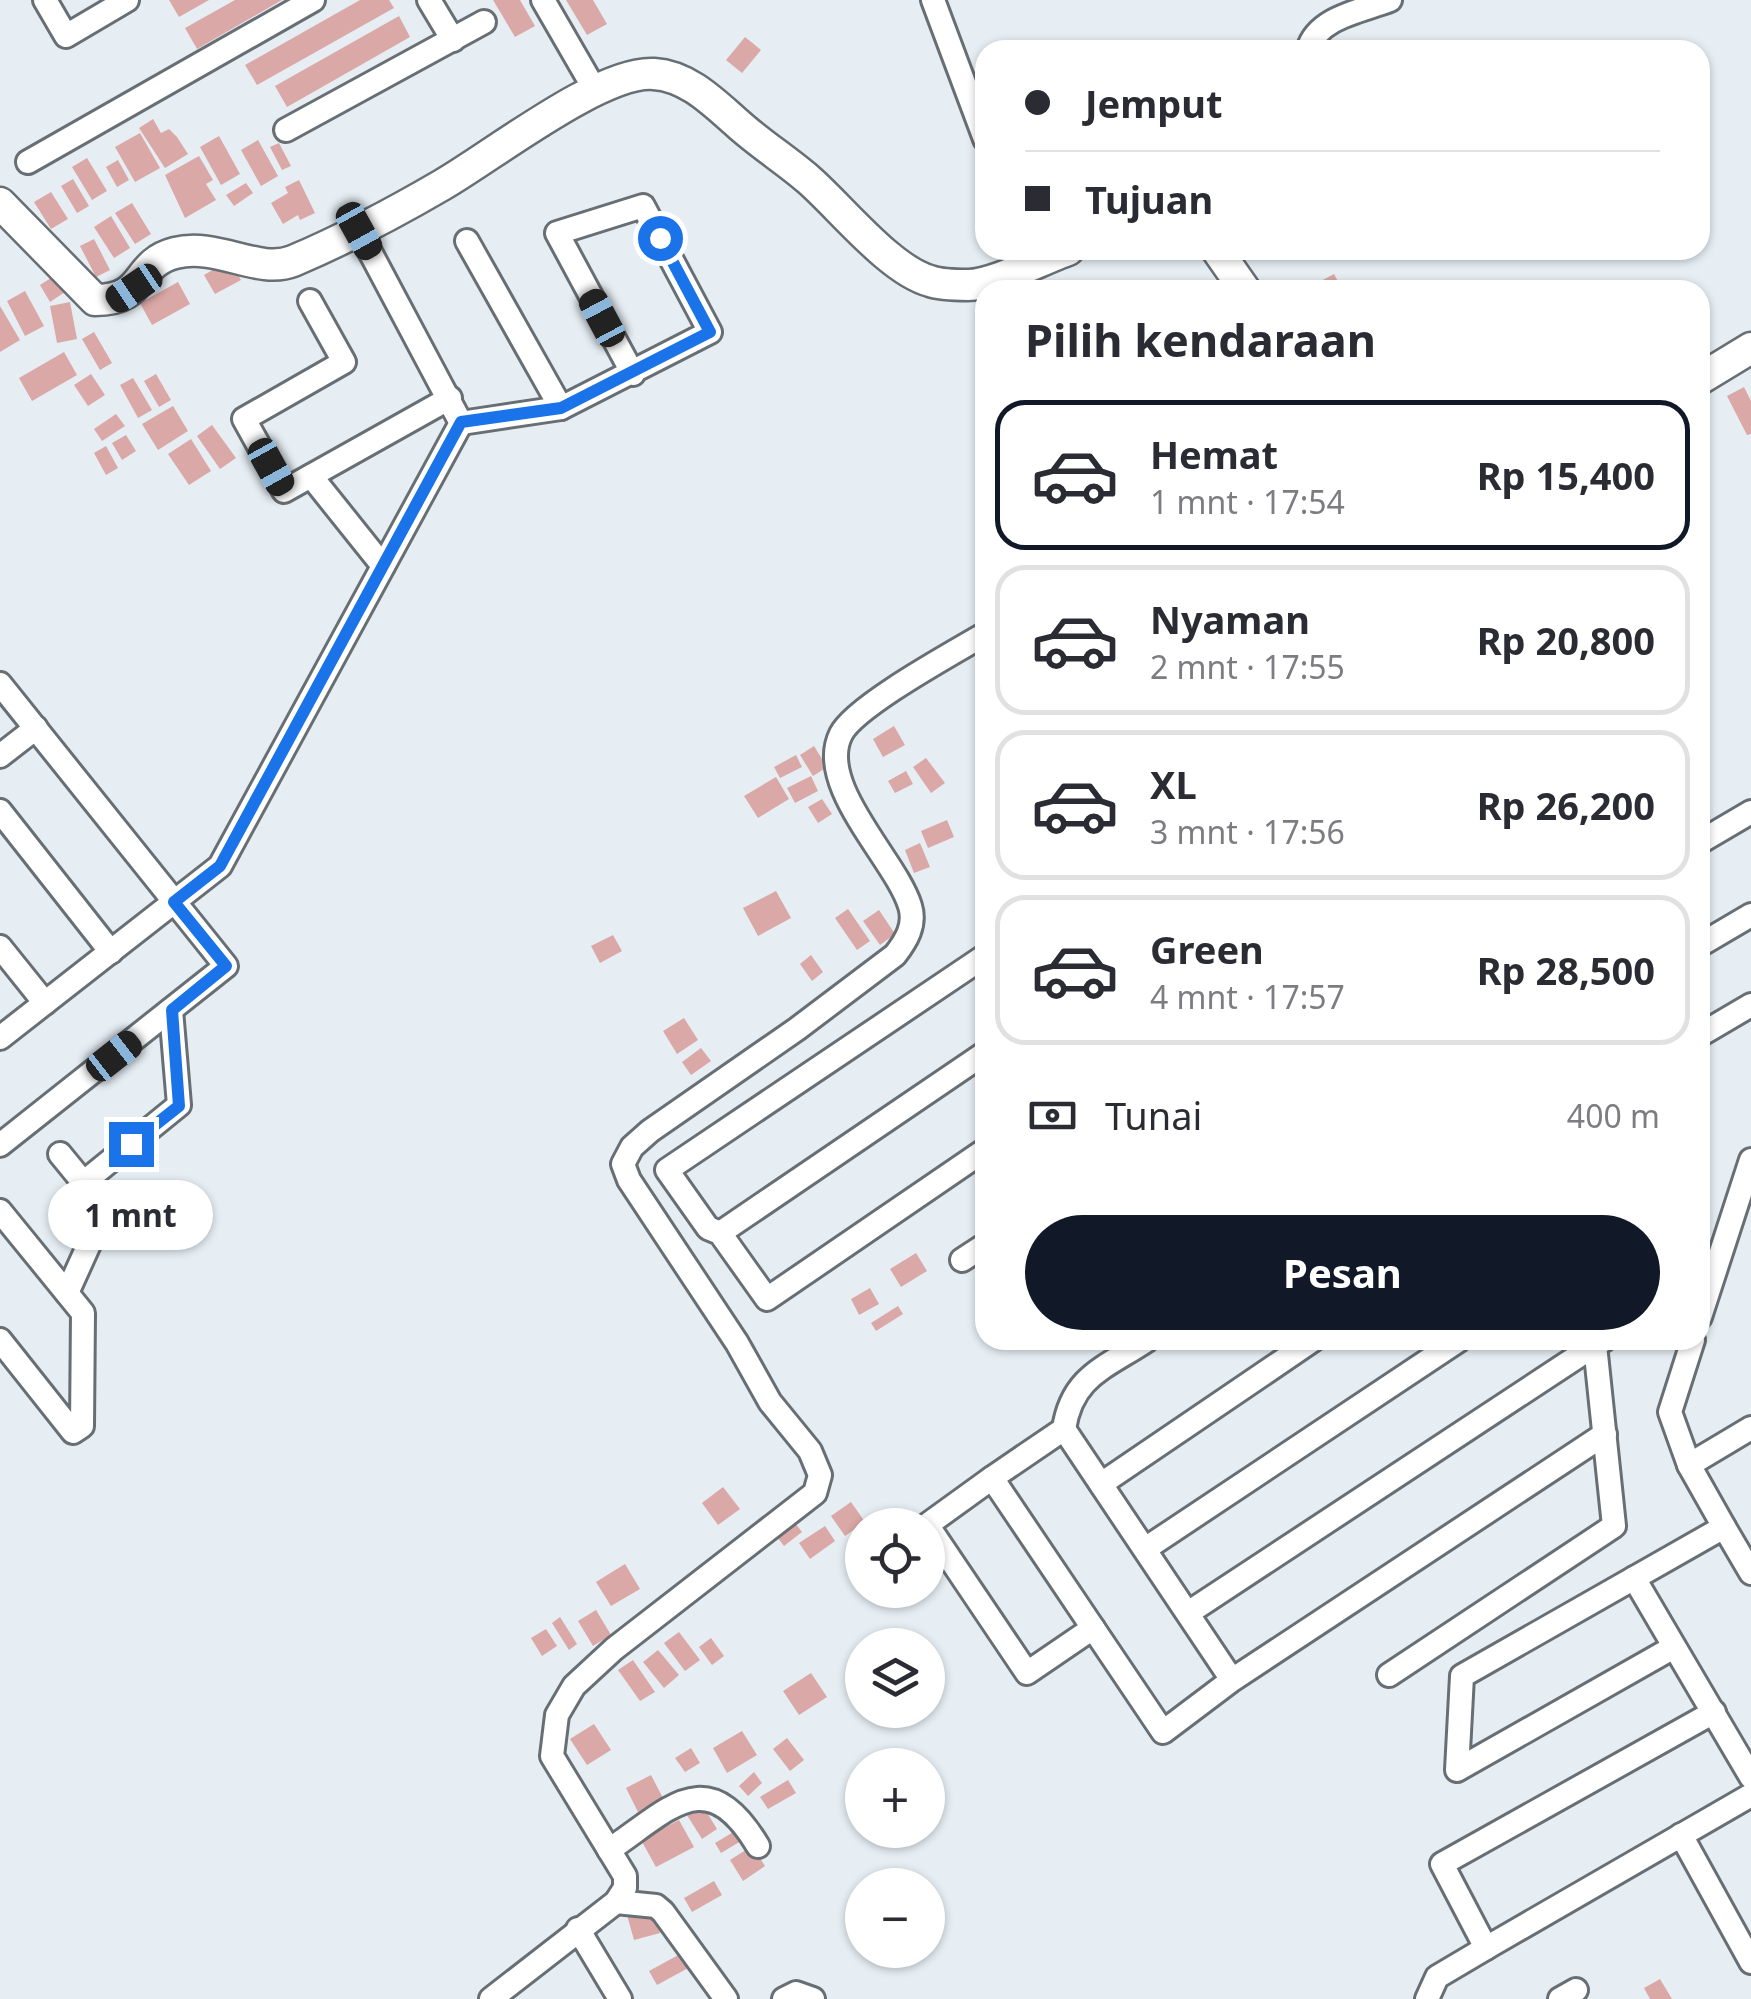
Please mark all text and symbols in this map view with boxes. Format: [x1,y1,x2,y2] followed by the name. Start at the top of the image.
[1085,77,1223,129] text: Jemput
[1085,173,1213,225] text: Tujuan
[331,197,387,265] car
[638,216,683,261] route start
[101,259,167,317] car
[575,284,629,352] car
[1025,309,1376,370] text: Pilih kendaraan
[1150,428,1278,480] text: Hemat
[1030,430,1120,520] icon: car
[243,433,299,501] car
[1477,449,1655,501] text: Rp 15,400
[1150,480,1345,523] text: 1 mnt · 17:54
[1150,593,1310,645] text: Nyaman
[1030,595,1120,685] icon: car
[1477,614,1655,666] text: Rp 20,800
[1150,645,1345,688] text: 2 mnt · 17:55
[1150,758,1197,810] text: XL
[1030,760,1120,850] icon: car
[1477,779,1655,831] text: Rp 26,200
[1150,810,1345,853] text: 3 mnt · 17:56
[1150,923,1264,975] text: Green
[1030,925,1120,1015] icon: car
[1477,944,1655,996] text: Rp 28,500
[1150,975,1345,1018] text: 4 mnt · 17:57
[81,1026,147,1086] car
[1025,1088,1080,1143] icon: cash
[1105,1089,1202,1141] text: Tunai
[1567,1094,1660,1137] text: 400 m
[109,1122,154,1167] route end
[48,1179,214,1249] callout: 1 mnt
[84,1193,177,1236] text: 1 mnt
[1025,1215,1660,1330] button: Pesan
[845,1508,945,1968] map controls
[845,1508,945,1608] button: locate
[845,1628,945,1728] button: layers
[845,1748,945,1848] button: +
[845,1868,945,1968] button: −

